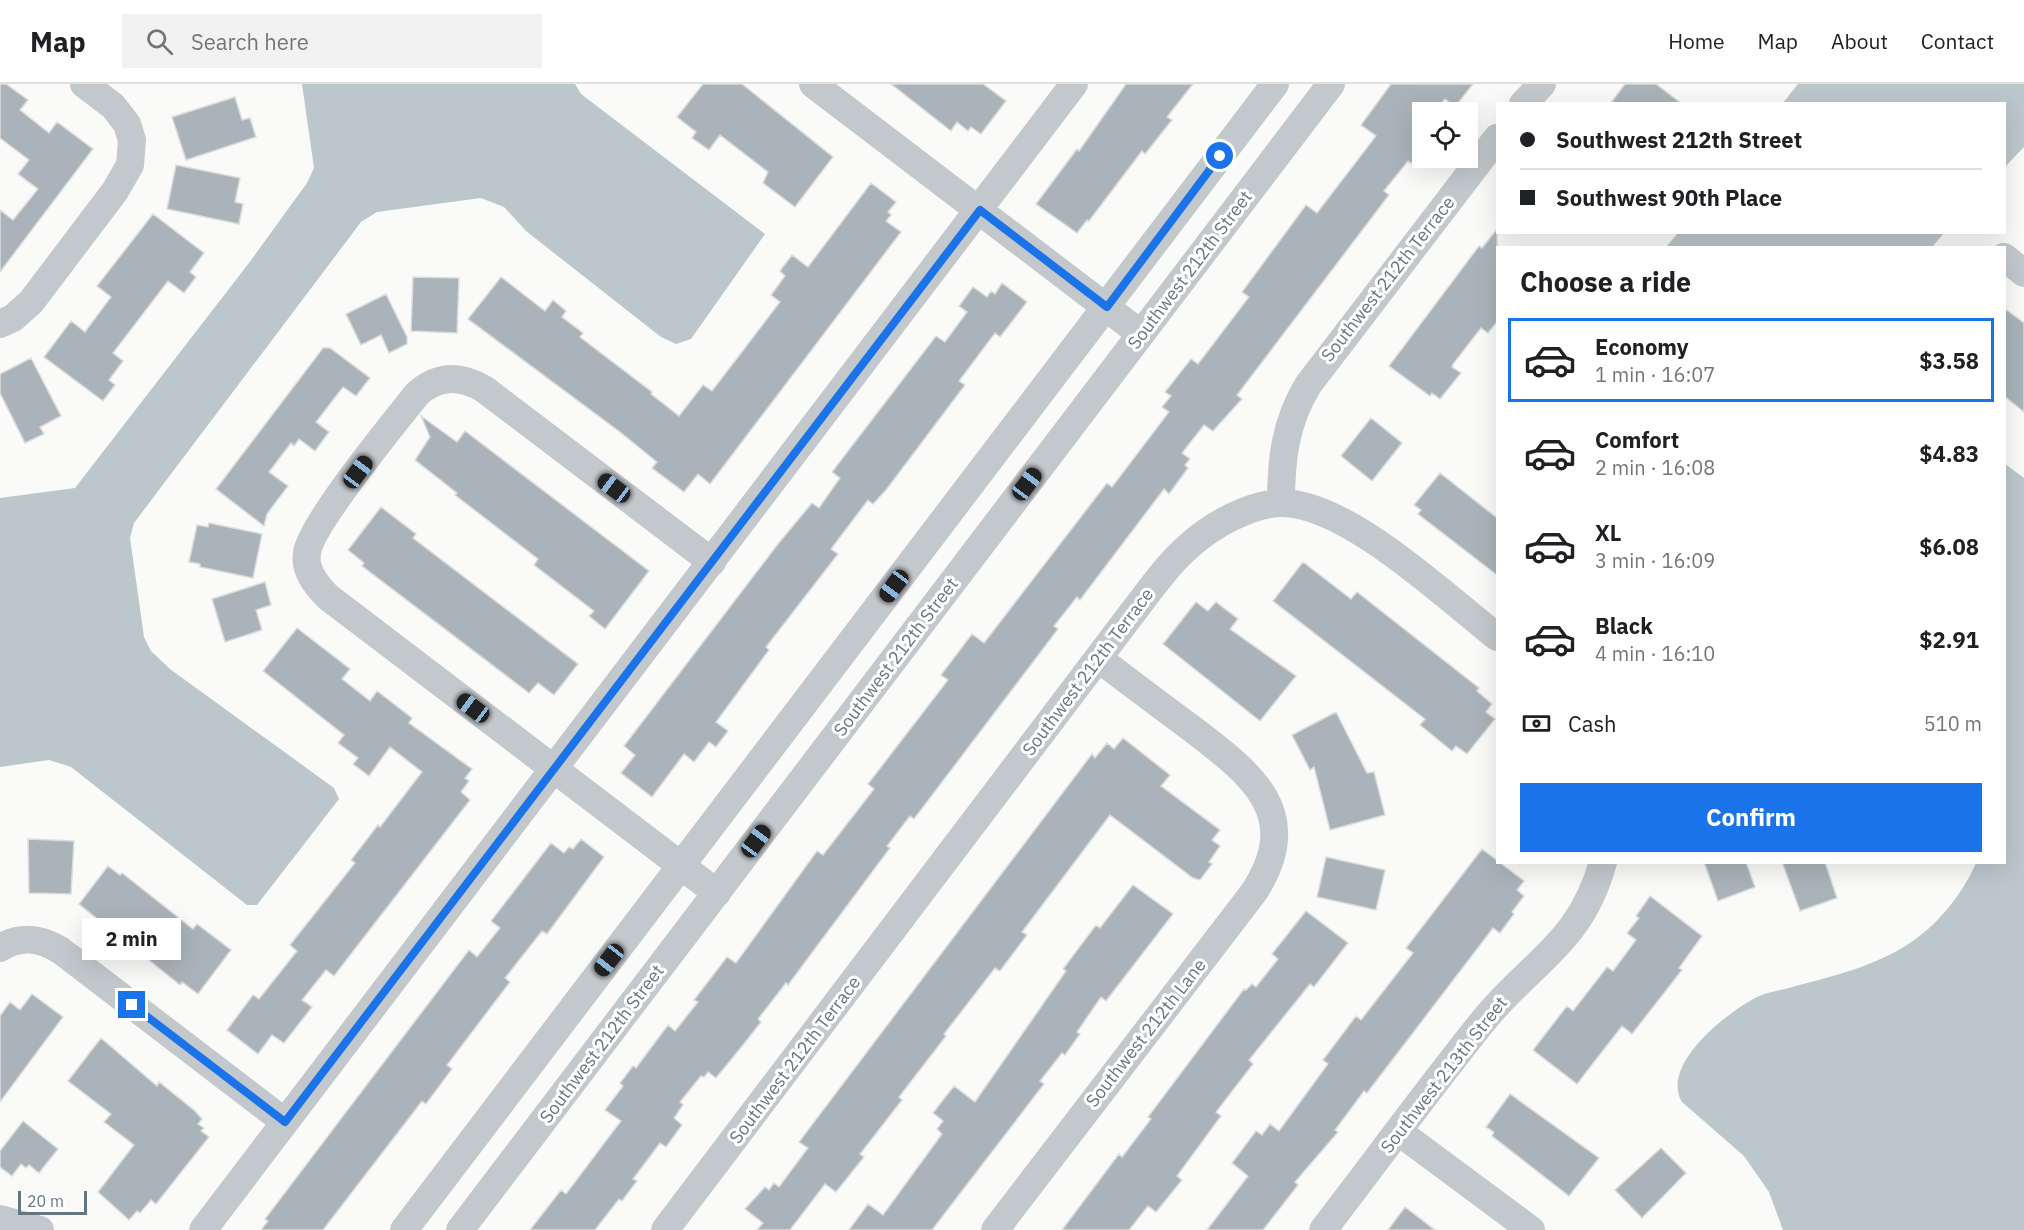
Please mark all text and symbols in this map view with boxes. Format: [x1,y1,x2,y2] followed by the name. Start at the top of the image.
[122,14,542,68] search box
[30,23,86,60] text: Map
[143,25,176,58] icon: search
[191,27,309,56] text: Search here
[1668,27,1725,55] text: Home
[1758,27,1798,55] text: Map
[1831,27,1888,55] text: About
[1921,27,1994,55] text: Contact
[1412,102,1478,168] map controls
[1412,102,1478,168] button: locate
[1556,125,1802,154] text: Southwest 212th Street
[1206,142,1233,169] route start
[1556,183,1782,212] text: Southwest 90th Place
[1122,186,1257,354] street label: Southwest 212th Street
[1316,191,1459,366] street label: Southwest 212th Terrace
[1520,264,1691,299] text: Choose a ride
[1595,332,1689,361] text: Economy
[1523,333,1577,387] icon: car
[1919,346,1979,375] text: $3.58
[1595,361,1715,388] text: 1 min · 16:07
[1595,425,1679,454] text: Comfort
[1523,426,1577,480] icon: car
[1919,439,1979,468] text: $4.83
[340,452,376,492] car
[1595,454,1715,481] text: 2 min · 16:08
[1009,464,1045,504] car
[594,470,634,506] car
[1595,518,1621,547] text: XL
[1523,519,1577,573] icon: car
[1919,532,1979,561] text: $6.08
[1595,547,1715,574] text: 3 min · 16:09
[876,566,912,606] car
[828,573,963,741] street label: Southwest 212th Street
[1017,583,1158,760] street label: Southwest 212th Terrace
[1595,611,1653,640] text: Black
[1523,612,1577,666] icon: car
[1919,625,1979,654] text: $2.91
[1595,640,1715,667] text: 4 min · 16:10
[453,690,493,726] car
[1520,707,1553,740] icon: cash
[1568,709,1617,738] text: Cash
[1924,710,1982,737] text: 510 m
[1520,783,1982,852] button: Confirm
[738,821,774,861] car
[82,918,182,960] callout: 2 min
[105,925,158,952] text: 2 min
[591,940,627,980] car
[1081,954,1211,1111] street label: Southwest 212th Lane
[534,960,669,1128] street label: Southwest 212th Street
[724,971,865,1148] street label: Southwest 212th Terrace
[118,991,145,1018] route end
[1375,992,1512,1158] street label: Southwest 213th Street
[18,1188,87,1216] scale bar
[27,1191,64,1211] text: 20 m

